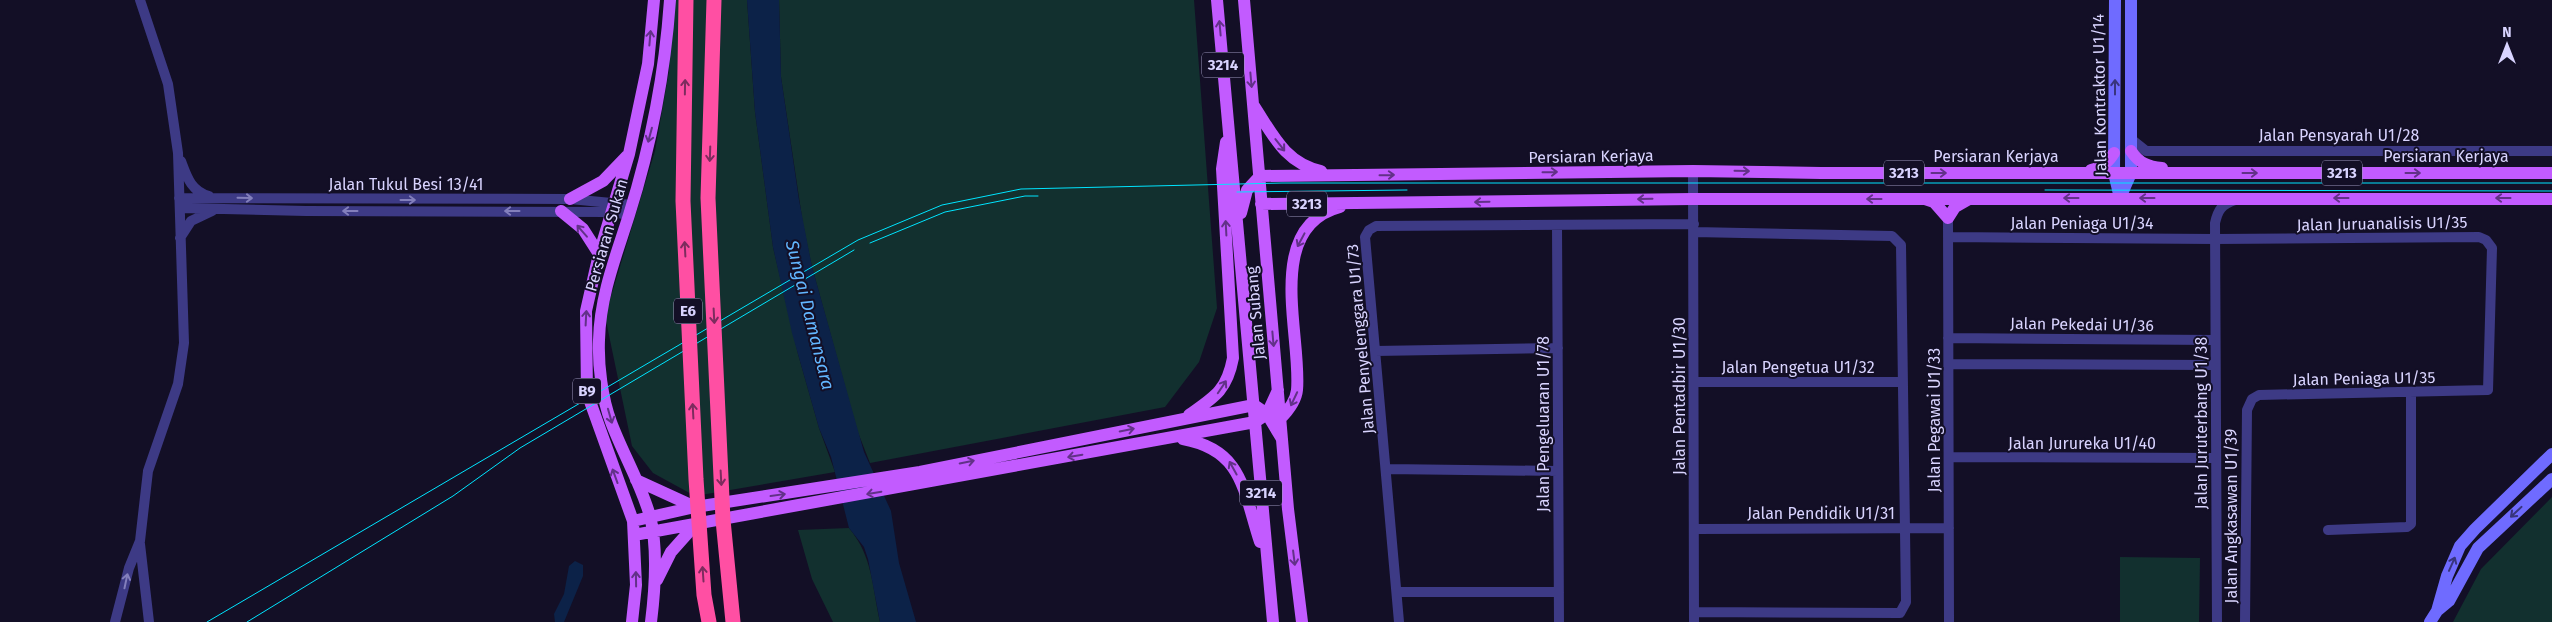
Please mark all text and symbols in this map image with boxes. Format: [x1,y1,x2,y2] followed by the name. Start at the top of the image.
[2089,13,2110,176] street label: Jalan Kontraktor U1/14
[1215,20,1225,36] one-way arrow
[2482,20,2532,70] north arrow
[2502,24,2512,41] text: N
[646,30,655,46] one-way arrow
[1202,52,1244,78] road number: 3214
[1246,71,1256,87] one-way arrow
[680,79,690,95] one-way arrow
[2110,79,2120,96] one-way arrow
[645,126,654,142] one-way arrow
[2259,126,2420,145] street label: Jalan Pensyarah U1/28
[1275,138,1286,151] one-way arrow
[705,145,715,161] one-way arrow
[1528,146,1654,167] street label: Persiaran Kerjaya
[1933,147,2059,166] street label: Persiaran Kerjaya
[2383,147,2509,166] street label: Persiaran Kerjaya
[1884,160,1924,186] road number: 3213
[2322,160,2362,186] road number: 3213
[1734,167,1750,176] one-way arrow
[1541,168,1557,177] one-way arrow
[1931,168,1947,178] one-way arrow
[2242,168,2258,178] one-way arrow
[2404,168,2420,178] one-way arrow
[1379,170,1395,179] one-way arrow
[329,175,483,194] street label: Jalan Tukul Besi 13/41
[581,177,632,294] street label: Persiaran Sukan
[1287,192,1327,216] road number: 3213
[237,193,253,203] one-way arrow
[2064,193,2080,203] one-way arrow
[2140,193,2156,203] one-way arrow
[2333,193,2350,203] one-way arrow
[2496,193,2512,203] one-way arrow
[1867,194,1883,204] one-way arrow
[400,195,416,205] one-way arrow
[1637,195,1653,204] one-way arrow
[1474,197,1490,206] one-way arrow
[342,206,358,216] one-way arrow
[505,206,521,216] one-way arrow
[2296,213,2468,234] street label: Jalan Juruanalisis U1/35
[2010,214,2154,233] street label: Jalan Peniaga U1/34
[1221,220,1230,236] one-way arrow
[577,224,588,237] one-way arrow
[1296,232,1306,247] one-way arrow
[780,237,839,392] water label: Sungai Damansara
[681,241,690,257] one-way arrow
[1343,243,1378,435] street label: Jalan Penyelenggara U1/73
[1242,265,1269,361] street label: Jalan Subang
[674,298,702,324] road number: E6
[709,308,718,324] one-way arrow
[581,310,591,326] one-way arrow
[2010,314,2154,335] street label: Jalan Pekedai U1/36
[1670,317,1689,475] street label: Jalan Pentadbir U1/30
[1269,331,1278,347] one-way arrow
[1534,336,1553,512] street label: Jalan Pengeluaran U1/78
[2192,337,2211,509] street label: Jalan Juruterbang U1/38
[1925,348,1944,492] street label: Jalan Pegawai U1/33
[1721,358,1875,377] street label: Jalan Pengetua U1/32
[2293,368,2435,389] street label: Jalan Peniaga U1/35
[573,378,601,404] road number: B9
[1218,381,1228,395] one-way arrow
[1289,391,1298,406] one-way arrow
[688,404,698,420] one-way arrow
[605,408,615,424] one-way arrow
[1118,425,1134,434] one-way arrow
[2222,429,2241,603] street label: Jalan Angkasawan U1/39
[2008,434,2156,453] street label: Jalan Jurureka U1/40
[1067,451,1083,461] one-way arrow
[959,457,975,466] one-way arrow
[1228,460,1238,475] one-way arrow
[610,469,619,484] one-way arrow
[716,470,726,486] one-way arrow
[1240,480,1282,506] road number: 3214
[866,488,882,498] one-way arrow
[770,490,786,500] one-way arrow
[1747,504,1895,523] street label: Jalan Pendidik U1/31
[2510,506,2523,518] one-way arrow
[1289,549,1299,565] one-way arrow
[2448,557,2458,572] one-way arrow
[698,566,707,582] one-way arrow
[631,571,641,588] one-way arrow
[122,574,131,590] one-way arrow

